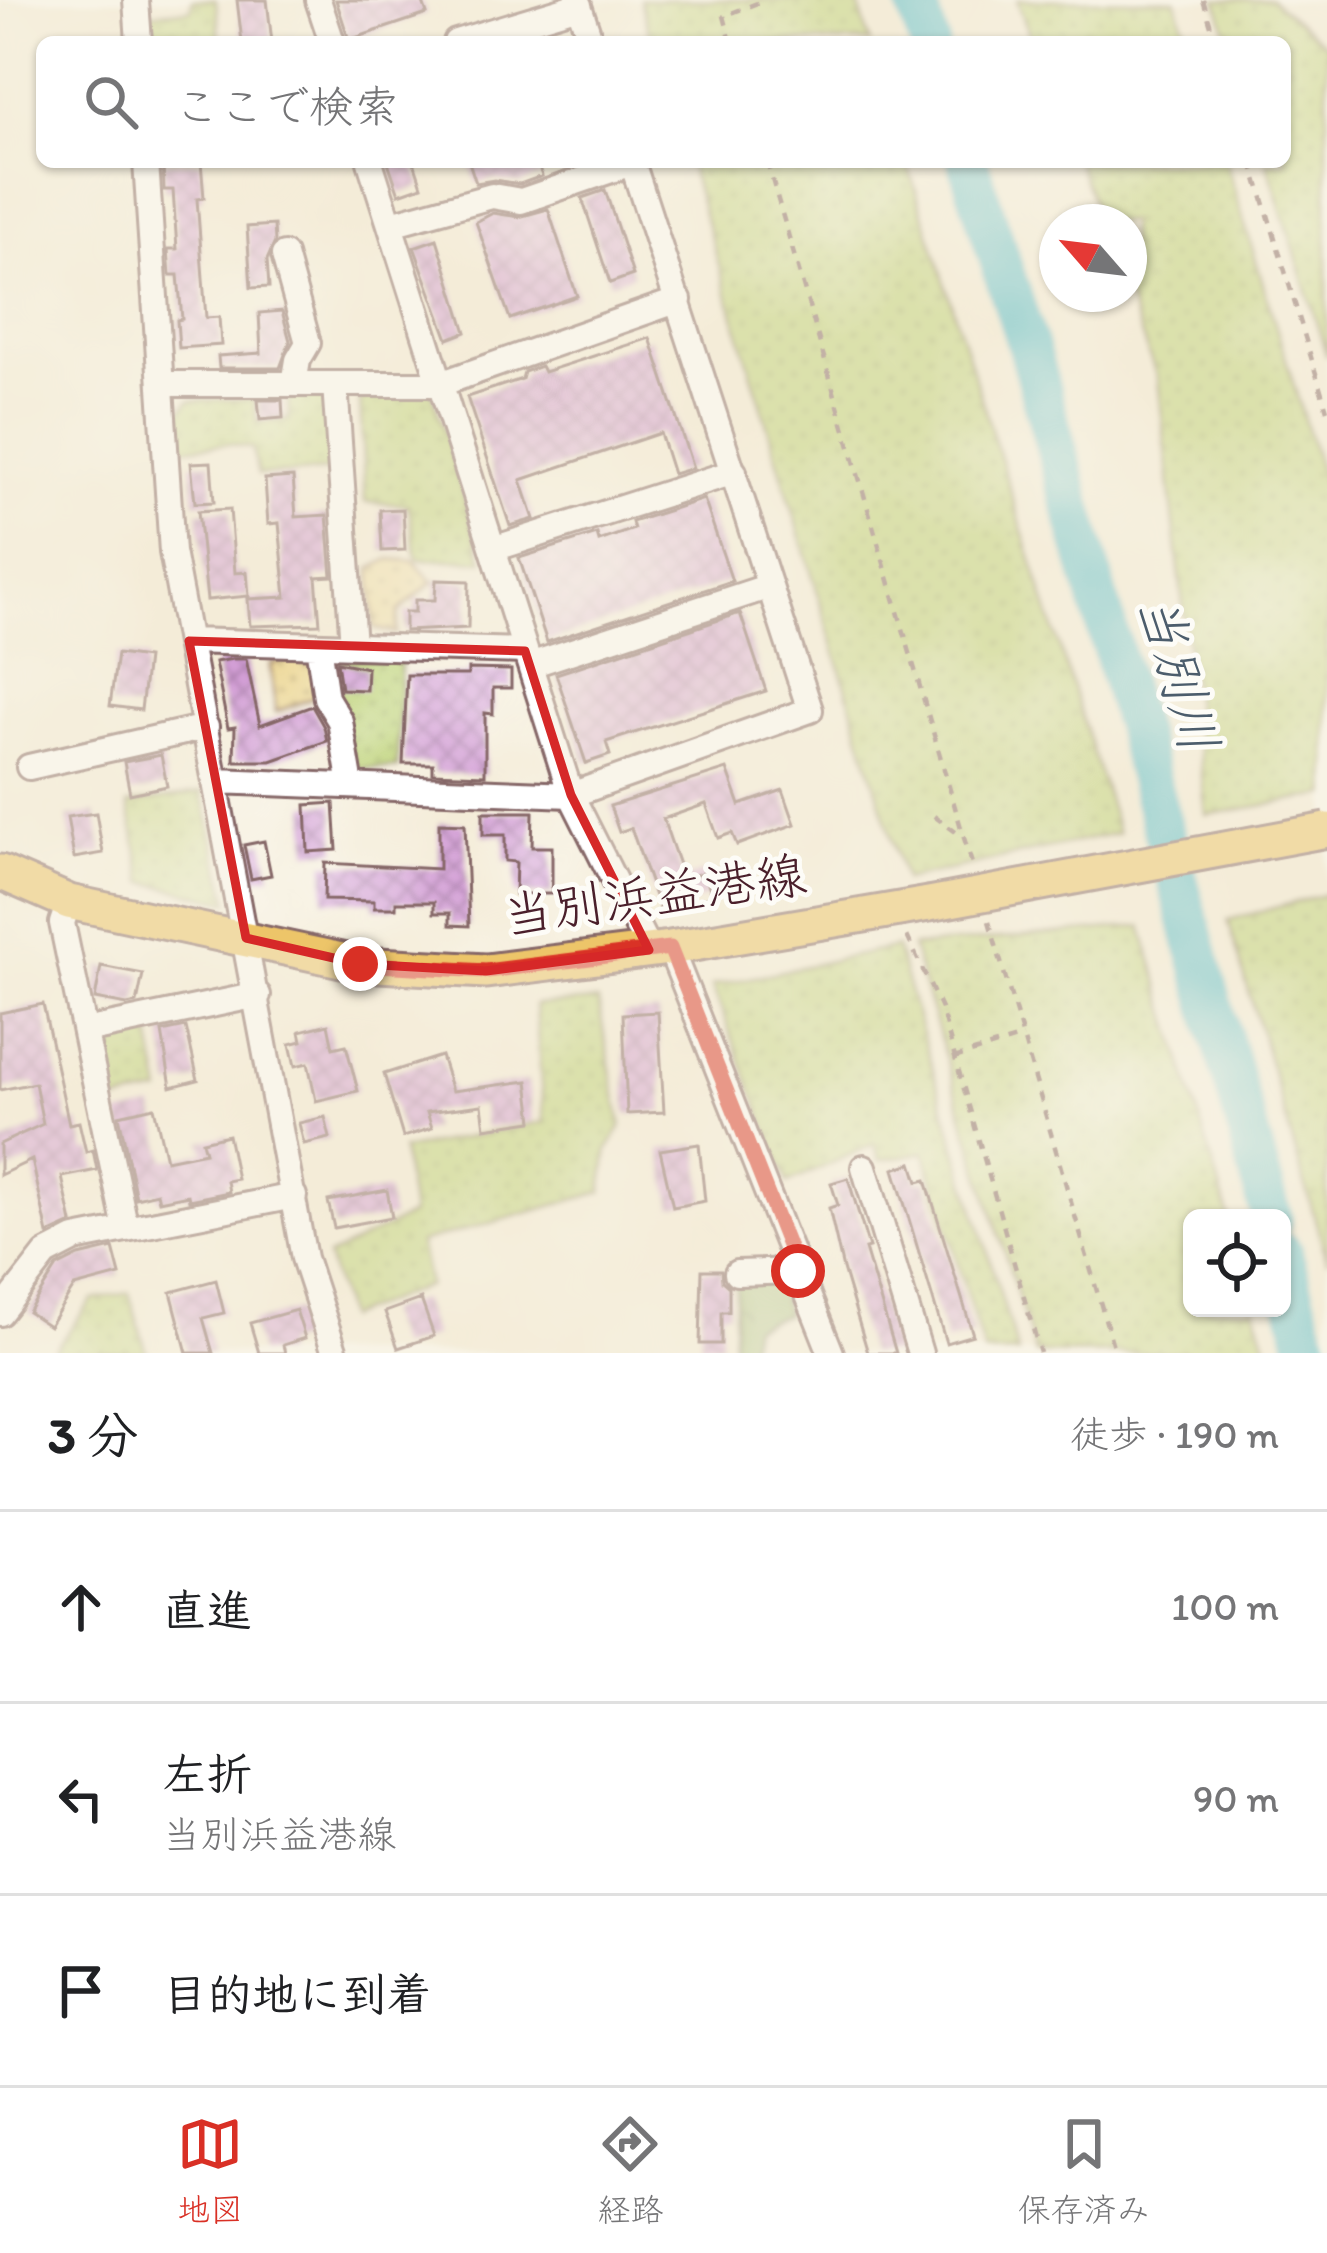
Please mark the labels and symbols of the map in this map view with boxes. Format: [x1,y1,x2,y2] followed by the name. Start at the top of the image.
[1039,204,1147,312] north arrow
[1125,586,1233,760] water label: 当別川
[498,844,810,946] street label: 当別浜益港線
[333,937,387,991] route end
[771,1244,825,1298] route start

